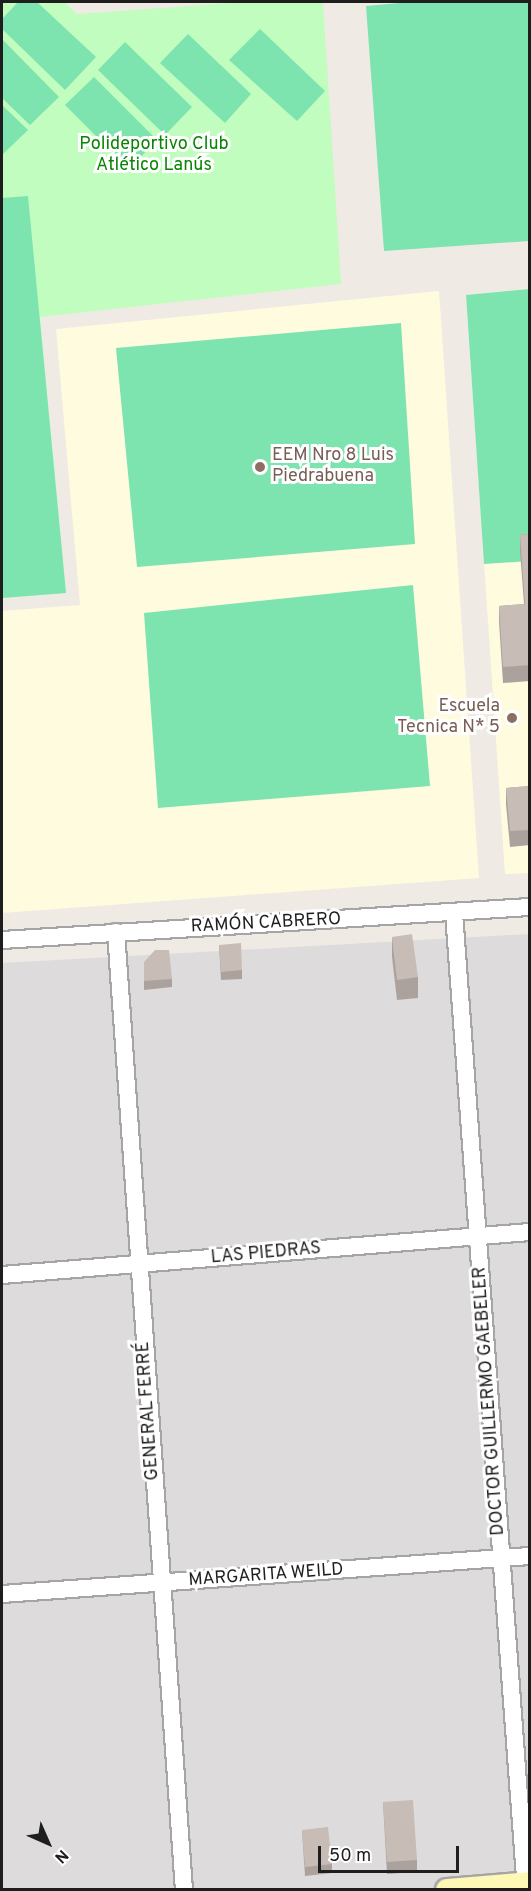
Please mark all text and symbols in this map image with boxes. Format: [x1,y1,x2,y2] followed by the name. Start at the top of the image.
[79,135,229,178] park label: Polideportivo Club Atlético Lanús
[272,446,394,488] place label: EEM Nro 8 Luis Piedrabuena
[253,460,267,474] marker: EEM Nro 8 Luis Piedrabuena
[397,697,500,740] place label: Escuela Tecnica N* 5
[505,711,519,725] marker: Escuela Tecnica N* 5
[190,909,342,939] street label: RAMÓN CABRERO
[210,1238,322,1270] street label: LAS PIEDRAS
[470,1266,510,1536] street label: DOCTOR GUILLERMO GAEBELER
[133,1341,165,1481] street label: GENERAL FERRÉ
[187,1560,345,1592] street label: MARGARITA WEILD
[18,1813,78,1873] north arrow
[321,1834,462,1872] scale bar
[50,1845,72,1867] text: N
[329,1845,371,1868] text: 50 m

